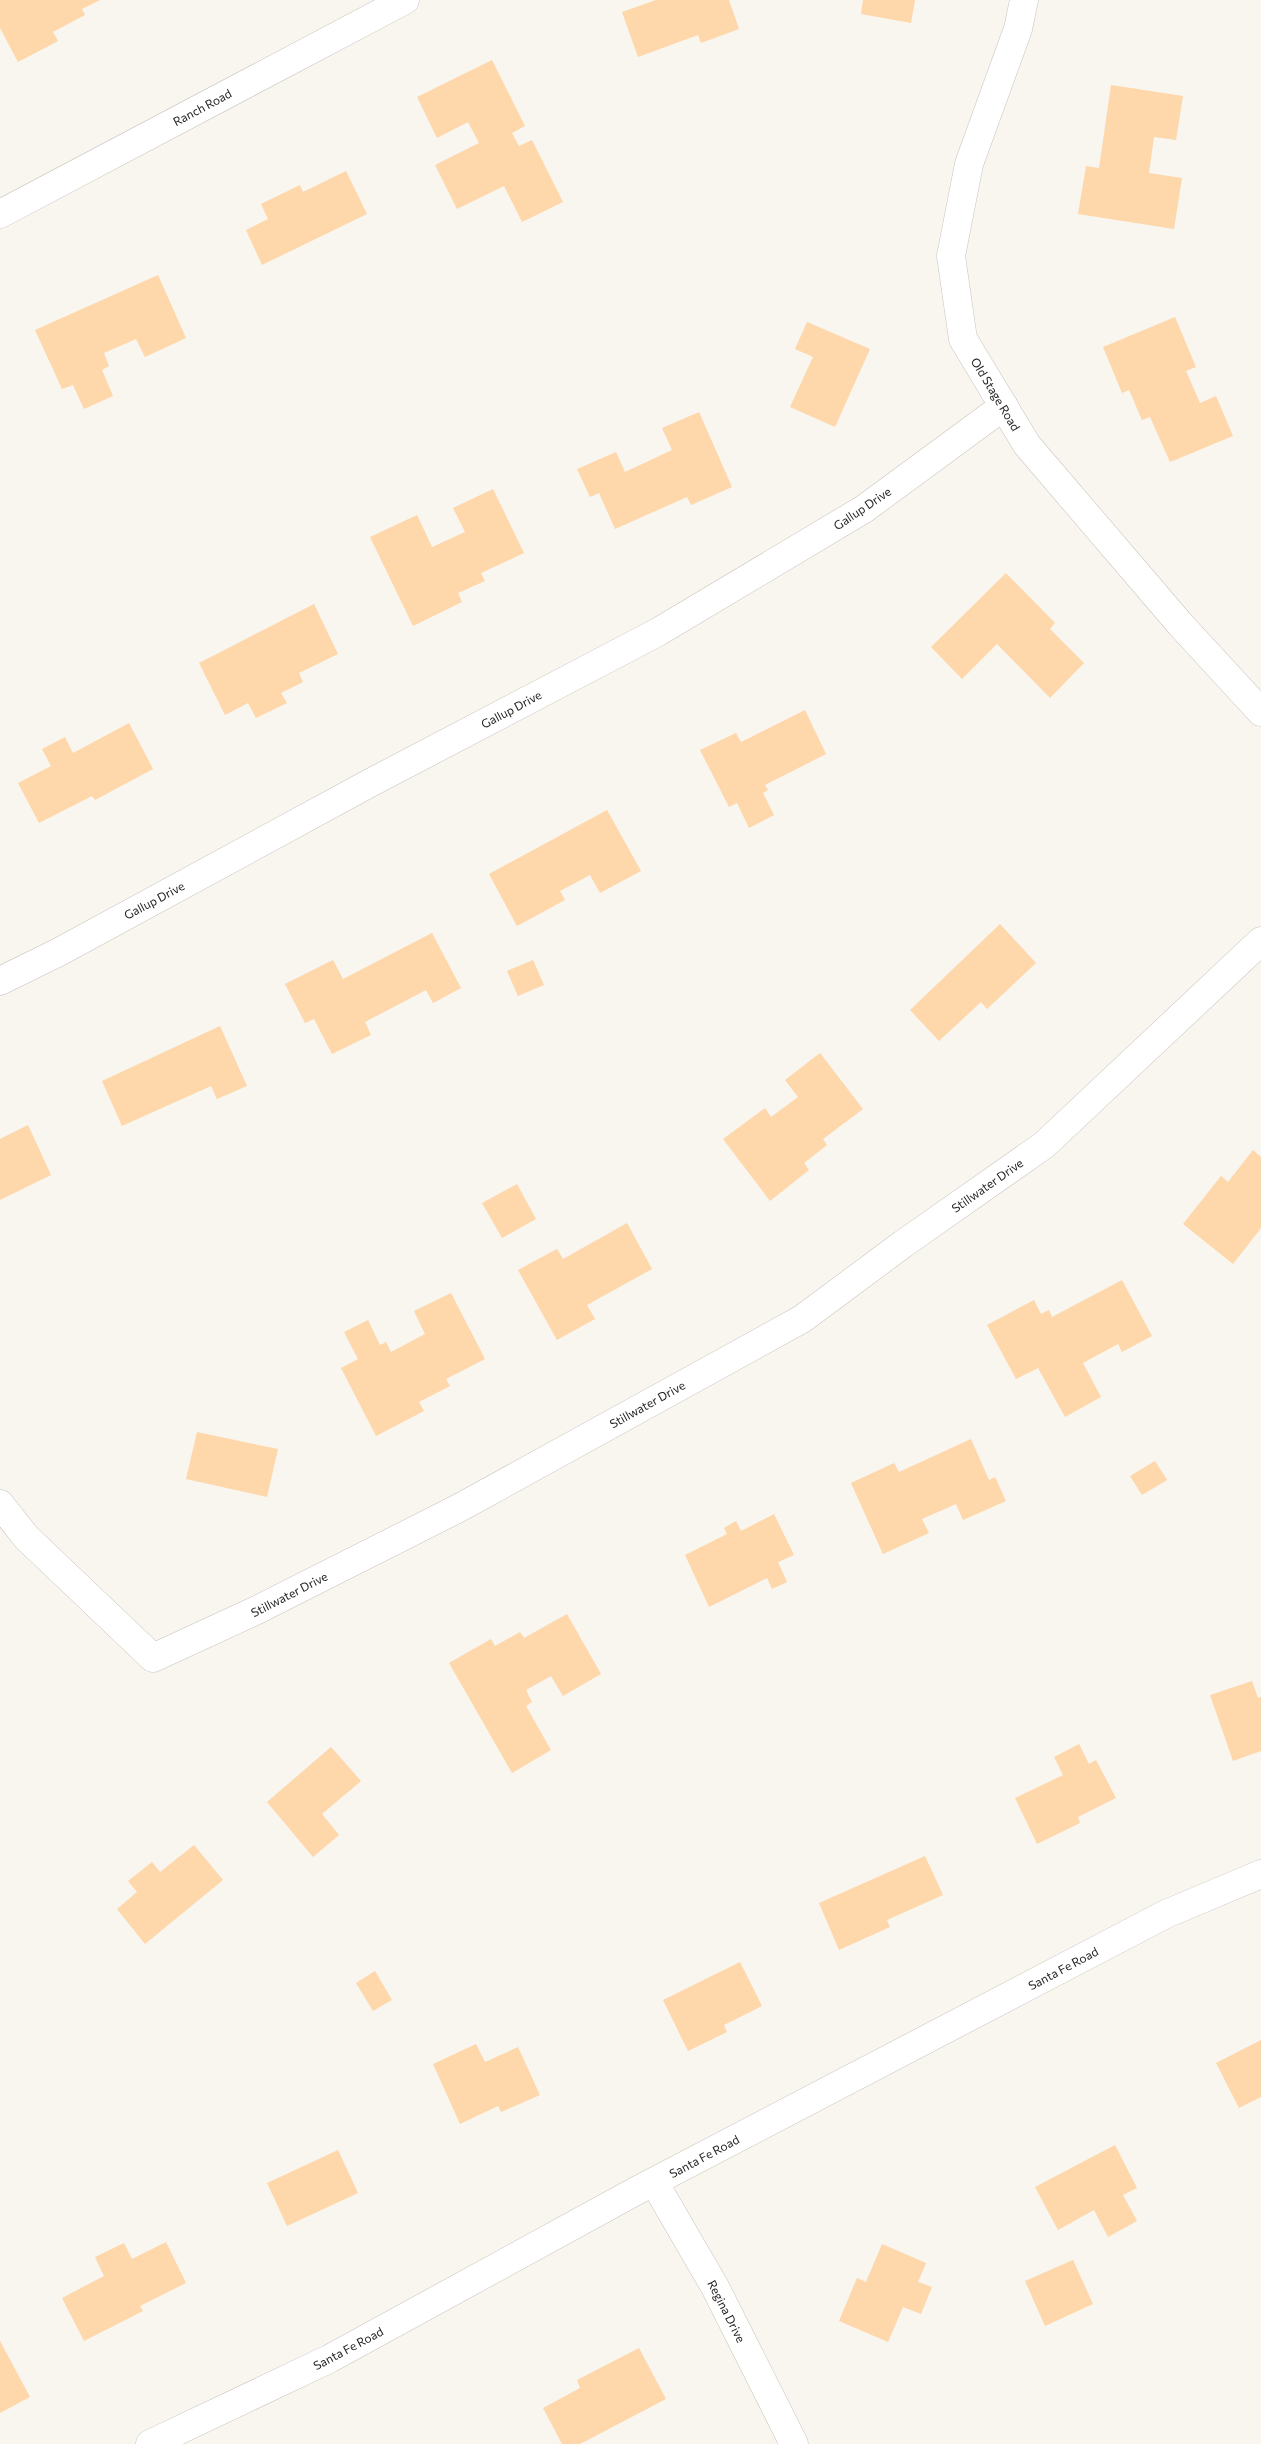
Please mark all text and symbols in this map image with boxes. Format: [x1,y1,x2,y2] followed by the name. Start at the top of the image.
[170,86,234,128] street label: Ranch Road
[969,355,1023,433] street label: Old Stage Road
[831,484,893,532] street label: Gallup Drive
[478,687,544,731] street label: Gallup Drive
[121,878,187,922] street label: Gallup Drive
[949,1155,1025,1215] street label: Stillwater Drive
[607,1378,687,1430] street label: Stillwater Drive
[248,1569,330,1619] street label: Stillwater Drive
[1026,1944,1100,1992] street label: Santa Fe Road
[667,2132,741,2180] street label: Santa Fe Road
[705,2278,749,2344] street label: Regina Drive
[311,2324,385,2372] street label: Santa Fe Road

